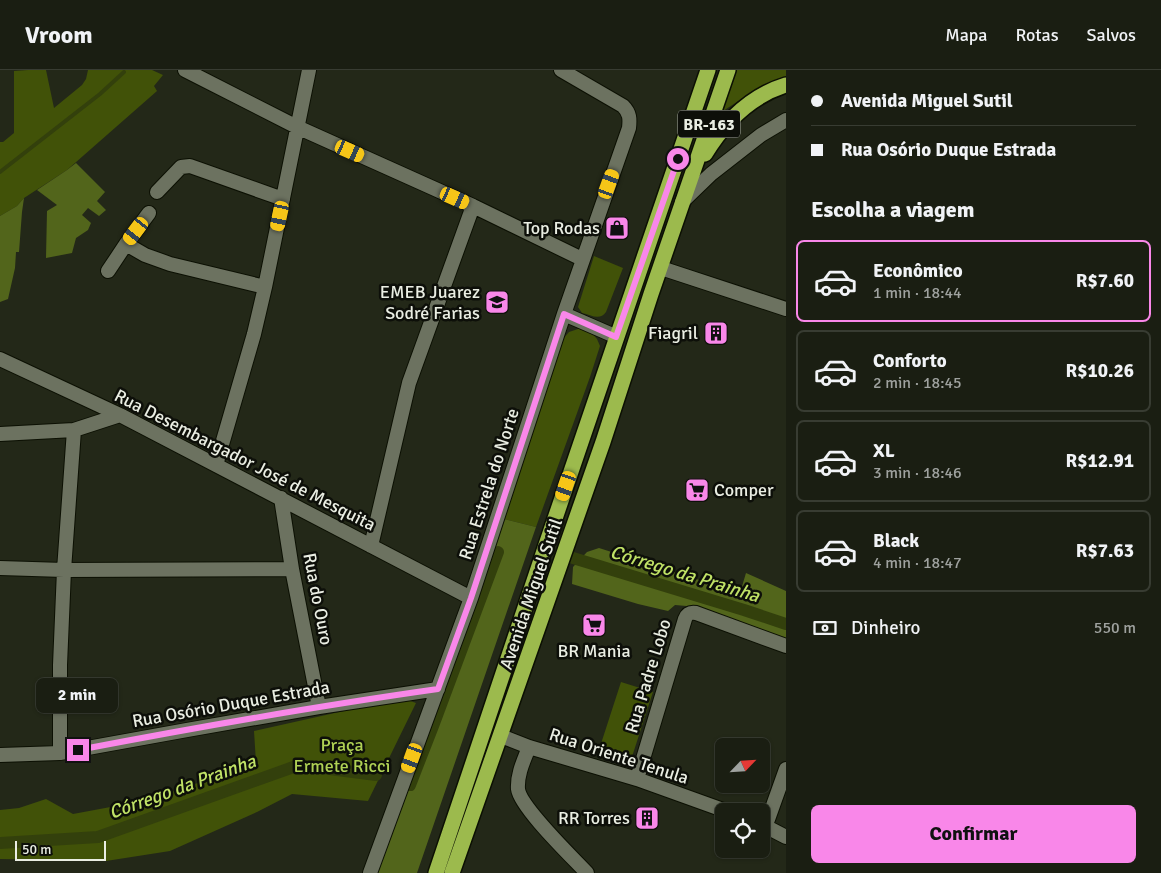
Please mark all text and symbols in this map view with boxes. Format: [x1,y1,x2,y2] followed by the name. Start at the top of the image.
[25,20,93,50] text: Vroom
[945,24,988,46] text: Mapa
[1016,24,1059,46] text: Rotas
[1087,24,1136,46] text: Salvos
[841,89,1013,113] text: Avenida Miguel Sutil
[678,111,740,138] road number: BR-163
[333,138,366,164] car
[841,138,1056,162] text: Rua Osório Duque Estrada
[667,148,689,170] route start
[596,167,621,201] car
[438,185,471,211] car
[811,196,975,223] text: Escolha a viagem
[269,200,290,232] car
[120,215,151,247] car
[604,215,630,241] shop icon: Top Rodas
[523,217,600,239] place label: Top Rodas
[813,259,858,304] icon: car
[873,259,963,283] text: Econômico
[1076,269,1134,293] text: R$7.60
[380,281,480,324] place label: EMEB Juarez Sodré Farias
[873,283,962,303] text: 1 min · 18:44
[484,289,510,315] school or university icon: EMEB Juarez Sodré Farias
[703,320,729,346] building icon: Fiagril
[648,322,698,344] place label: Fiagril
[813,349,858,394] icon: car
[873,349,947,373] text: Conforto
[1066,359,1134,383] text: R$10.26
[873,373,962,393] text: 2 min · 18:45
[111,384,379,536] street label: Rua Desembargador José de Mesquita
[454,405,524,563] street label: Rua Estrela do Norte
[813,439,858,484] icon: car
[873,439,895,463] text: XL
[1066,449,1134,473] text: R$12.91
[873,463,962,483] text: 3 min · 18:46
[554,469,577,503] car
[684,477,710,503] supermarket icon: Comper
[714,479,774,501] place label: Comper
[495,516,567,672] street label: Avenida Miguel Sutil
[813,529,858,574] icon: car
[873,529,919,553] text: Black
[1076,539,1134,563] text: R$7.63
[607,540,764,608] water label: Córrego da Prainha
[298,551,338,647] street label: Rua do Ouro
[873,553,962,573] text: 4 min · 18:47
[581,612,607,638] supermarket icon: BR Mania
[811,614,839,642] icon: cash
[620,616,676,736] street label: Rua Padre Lobo
[851,616,920,640] text: Dinheiro
[1094,618,1136,638] text: 550 m
[557,640,631,662] place label: BR Mania
[131,676,331,732] street label: Rua Osório Duque Estrada
[37,678,119,712] callout: 2 min
[58,685,96,705] text: 2 min
[546,723,692,789] street label: Rua Oriente Tenula
[294,734,390,777] park label: Praça Ermete Ricci
[715,738,770,792] north arrow
[715,738,770,858] map controls
[67,739,89,761] route end
[399,741,424,775] car
[105,749,260,825] water label: Córrego da Prainha
[715,803,770,858] button: locate
[634,805,660,831] building icon: RR Torres
[811,805,1136,863] button: Confirmar
[558,807,630,829] place label: RR Torres
[15,838,106,861] scale bar
[22,841,51,858] text: 50 m

